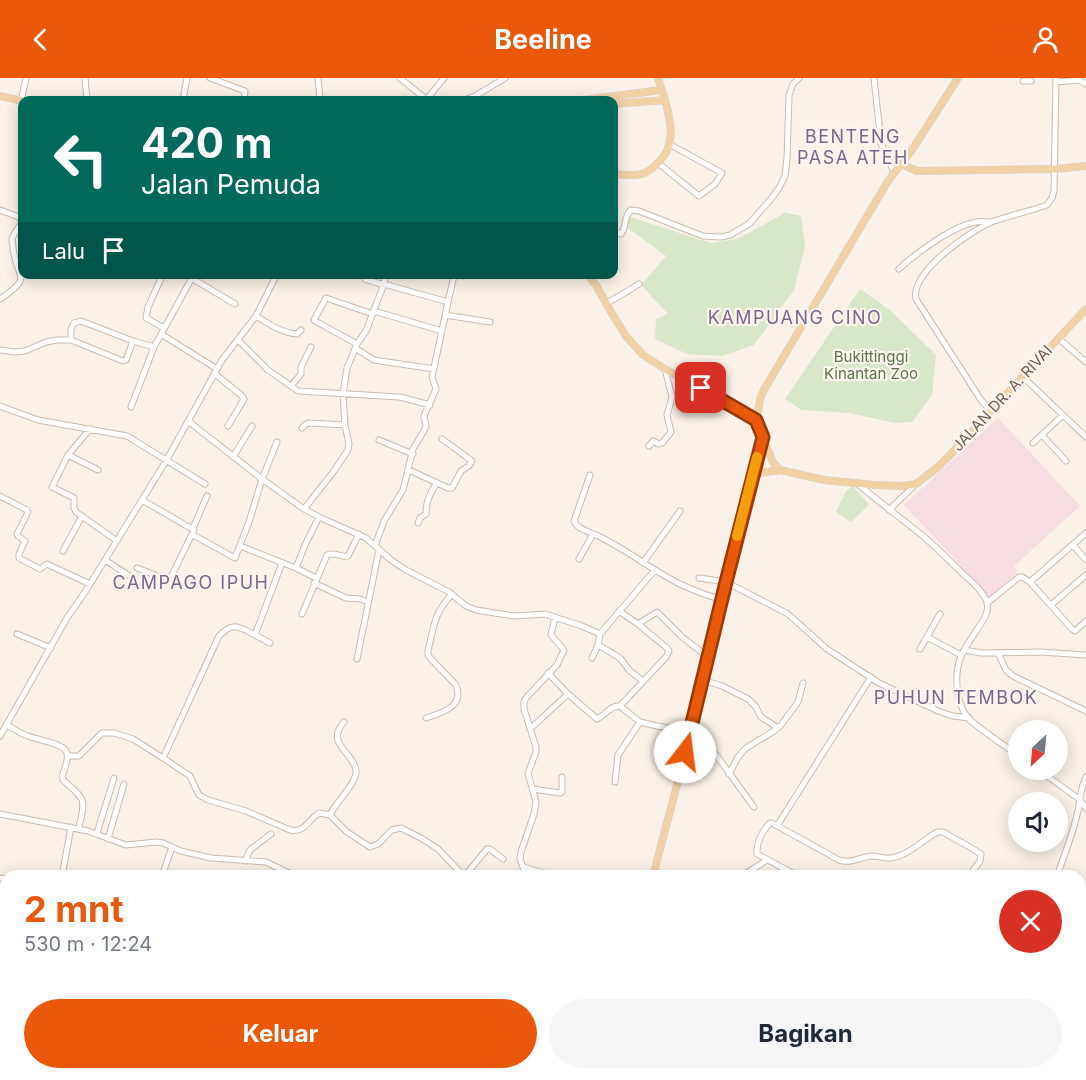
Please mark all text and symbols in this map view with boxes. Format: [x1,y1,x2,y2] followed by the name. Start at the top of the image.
[24,23,57,56] icon: back
[494,23,592,56] text: Beeline
[1029,23,1062,56] icon: person
[141,117,272,168] text: 420 m
[42,120,120,198] icon: left
[797,126,909,168] district label: BENTENG PASA ATEH
[141,168,321,201] text: Jalan Pemuda
[97,234,130,267] icon: arrive
[42,238,85,264] text: Lalu
[708,307,882,328] district label: KAMPUANG CINO
[948,341,1056,455] street label: JALAN DR. A. RIVAI
[824,347,918,383] park label: Bukittinggi Kinantan Zoo
[675,362,726,413] pin
[684,371,717,404] icon: arrive
[113,572,269,593] district label: CAMPAGO IPUH
[874,687,1038,708] district label: PUHUN TEMBOK
[653,720,717,784] position arrow
[1008,720,1068,780] north arrow
[1008,720,1068,852] map controls
[1008,792,1068,852] button: sound
[24,887,124,931] text: 2 mnt
[999,890,1062,953] button: close
[24,932,152,956] text: 530 m · 12:24
[24,999,537,1068] button: Keluar
[549,999,1062,1068] button: Bagikan

